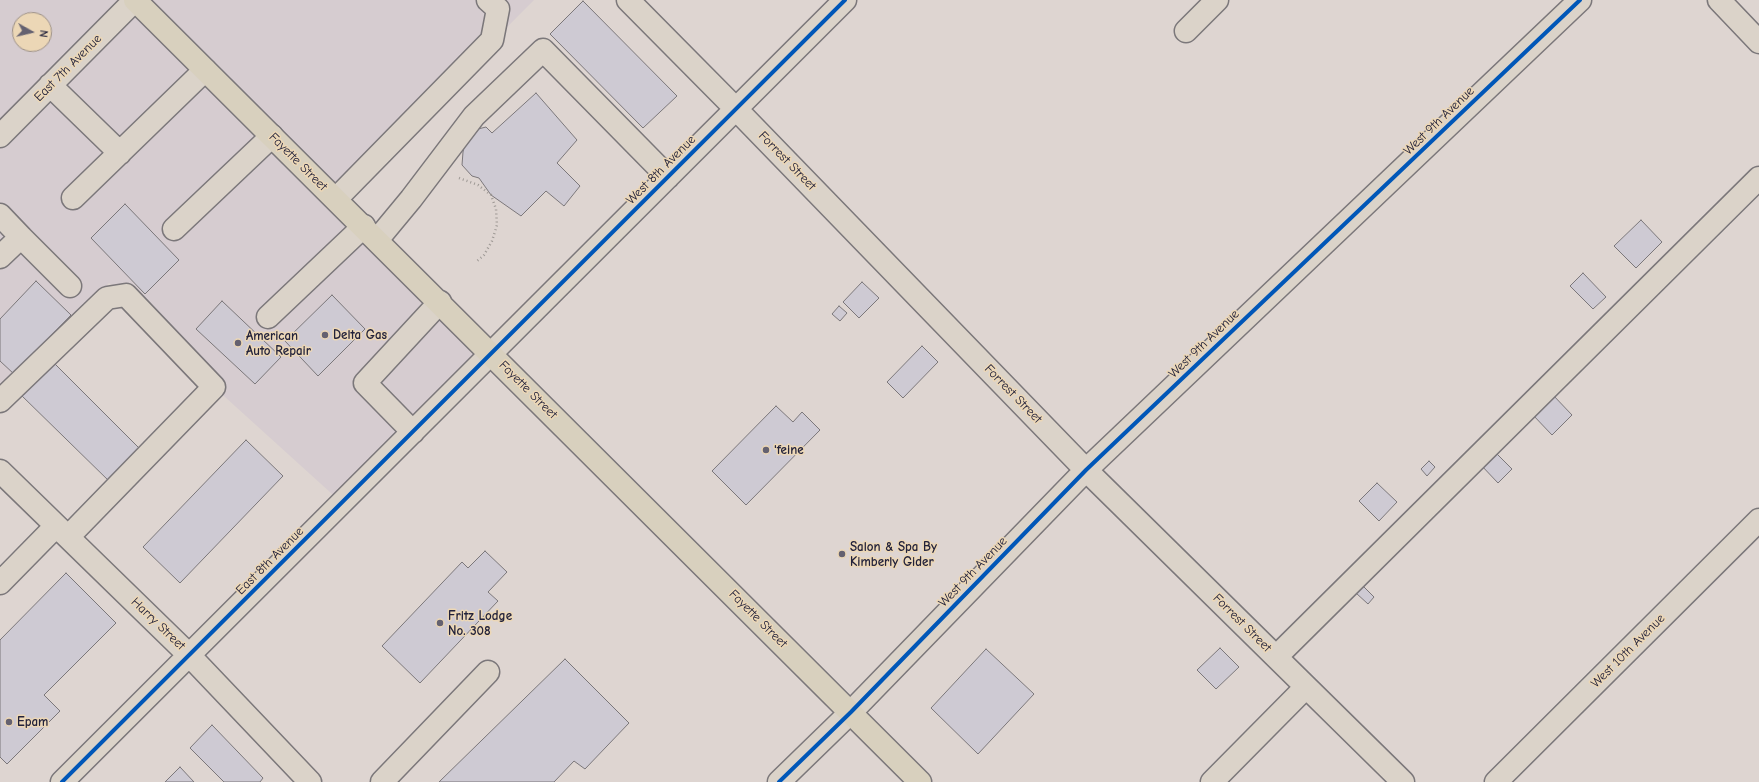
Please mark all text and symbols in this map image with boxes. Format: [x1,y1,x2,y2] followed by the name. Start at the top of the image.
[12,12,52,52] north arrow
[36,29,50,38] text: N
[31,31,105,105] street label: East 7th Avenue
[1401,83,1477,159] street label: West 9th Avenue
[755,128,819,194] street label: Forrest Street
[266,130,330,194] street label: Fayette Street
[623,132,699,208] street label: West 8th Avenue
[1166,306,1242,382] street label: West 9th Avenue
[333,327,387,343] place label: Delta Gas
[246,328,311,359] place label: American Auto Repair
[320,330,330,340] marker: Delta Gas
[233,338,243,348] marker: American Auto Repair
[496,358,560,422] street label: Fayette Street
[981,361,1045,427] street label: Forrest Street
[774,442,804,458] place label: 'feine
[761,445,771,455] marker: 'feine
[233,524,307,598] street label: East 8th Avenue
[935,534,1011,610] street label: West 9th Avenue
[850,539,937,570] place label: Salon & Spa By Kimberly Gider
[837,549,847,559] marker: Salon & Spa By Kimberly Gider
[726,587,790,651] street label: Fayette Street
[1210,591,1274,655] street label: Forrest Street
[128,594,188,654] street label: Harry Street
[448,608,512,639] place label: Fritz Lodge No. 308
[1588,611,1668,691] street label: West 10th Avenue
[435,618,445,628] marker: Fritz Lodge No. 308
[17,714,48,730] place label: Epam
[4,717,14,727] marker: Epam

